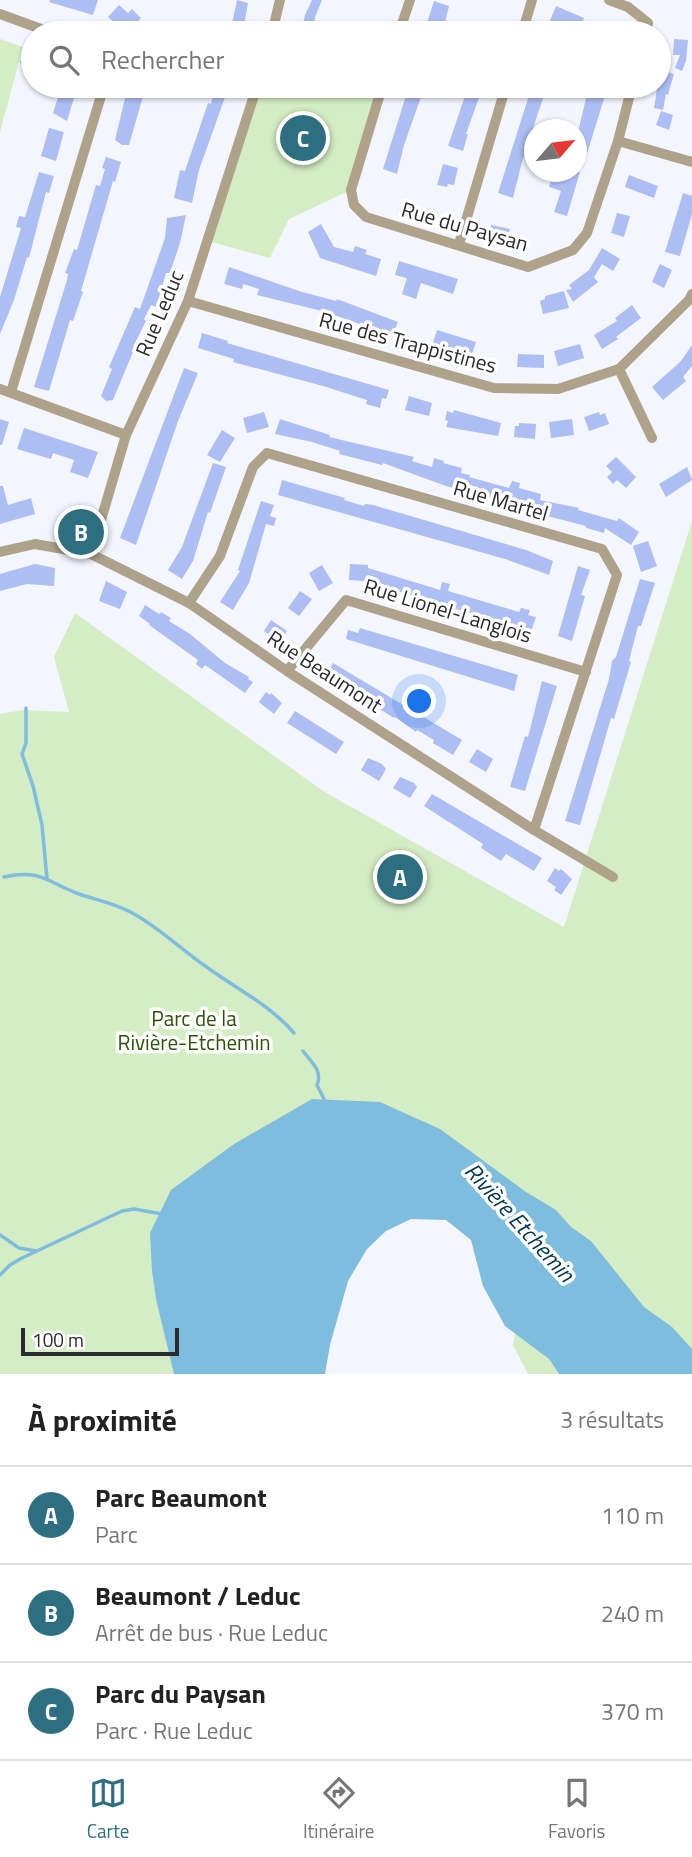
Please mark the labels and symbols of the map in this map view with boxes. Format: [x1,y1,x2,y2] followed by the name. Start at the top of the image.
[280,112,326,164] pin: C
[524,119,587,182] north arrow
[398,193,532,259] street label: Rue du Paysan
[126,265,192,361] street label: Rue Leduc
[316,303,500,381] street label: Rue des Trappistines
[450,471,552,529] street label: Rue Martel
[58,506,104,558] pin: B
[360,569,536,651] street label: Rue Lionel-Langlois
[261,622,389,721] street label: Rue Beaumont
[402,684,436,718] your location
[377,851,423,903] pin: A
[117,1002,271,1058] park label: Parc de la Rivière-Etchemin
[457,1154,584,1290] water label: Rivière Etchemin
[21,1325,178,1357] scale bar

